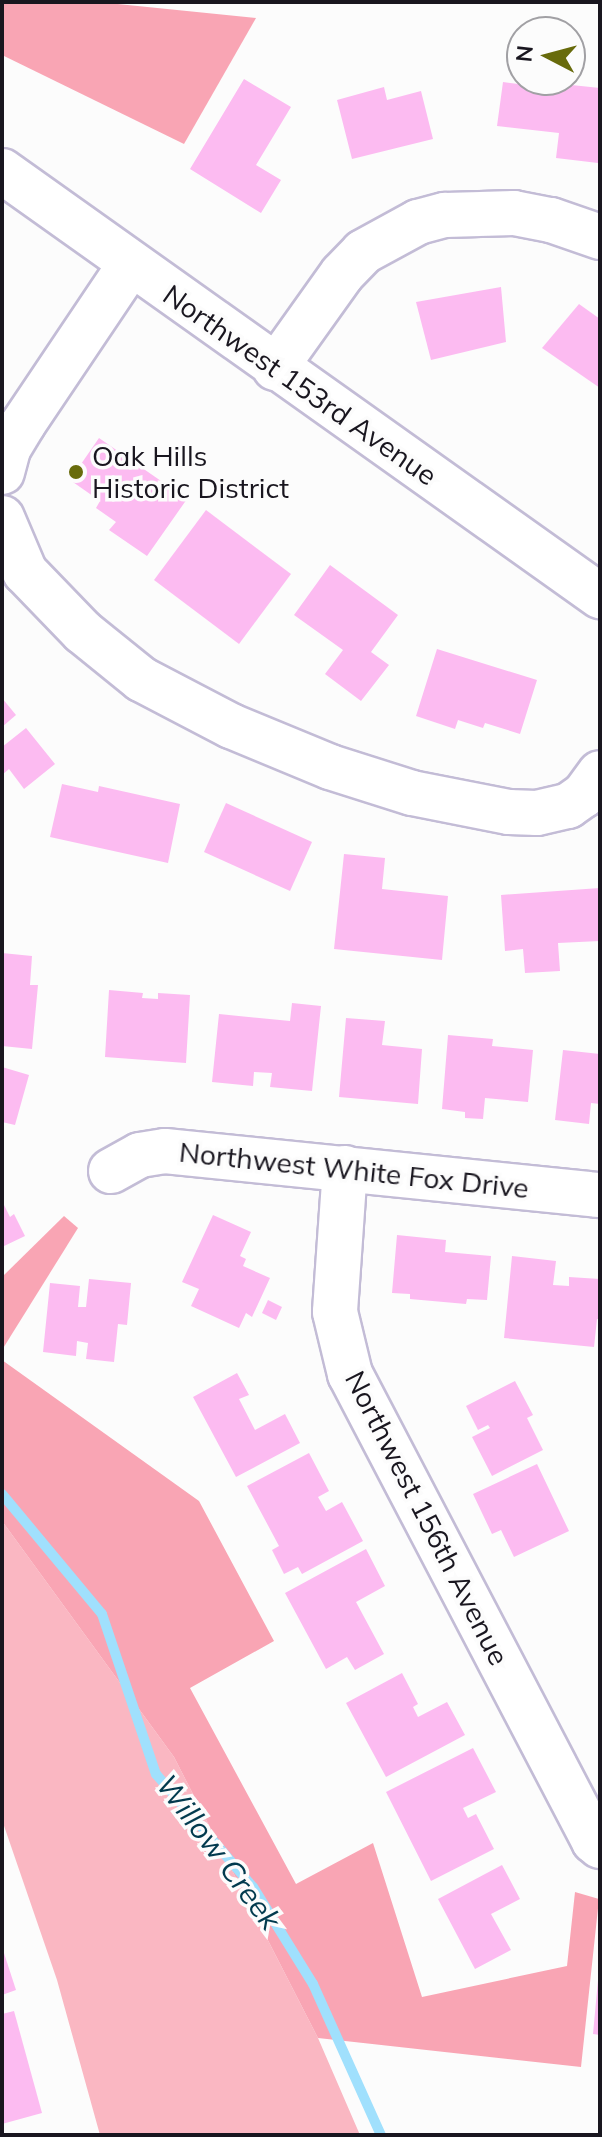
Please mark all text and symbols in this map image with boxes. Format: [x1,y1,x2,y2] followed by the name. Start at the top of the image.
[506,16,586,96] north arrow
[509,44,539,63] text: N
[157,278,443,492] street label: Northwest 153rd Avenue
[92,439,289,505] place label: Oak Hills Historic District
[67,463,85,481] marker: Oak Hills Historic District
[178,1135,530,1205] street label: Northwest White Fox Drive
[338,1365,516,1671] street label: Northwest 156th Avenue
[149,1767,289,1937] water label: Willow Creek

